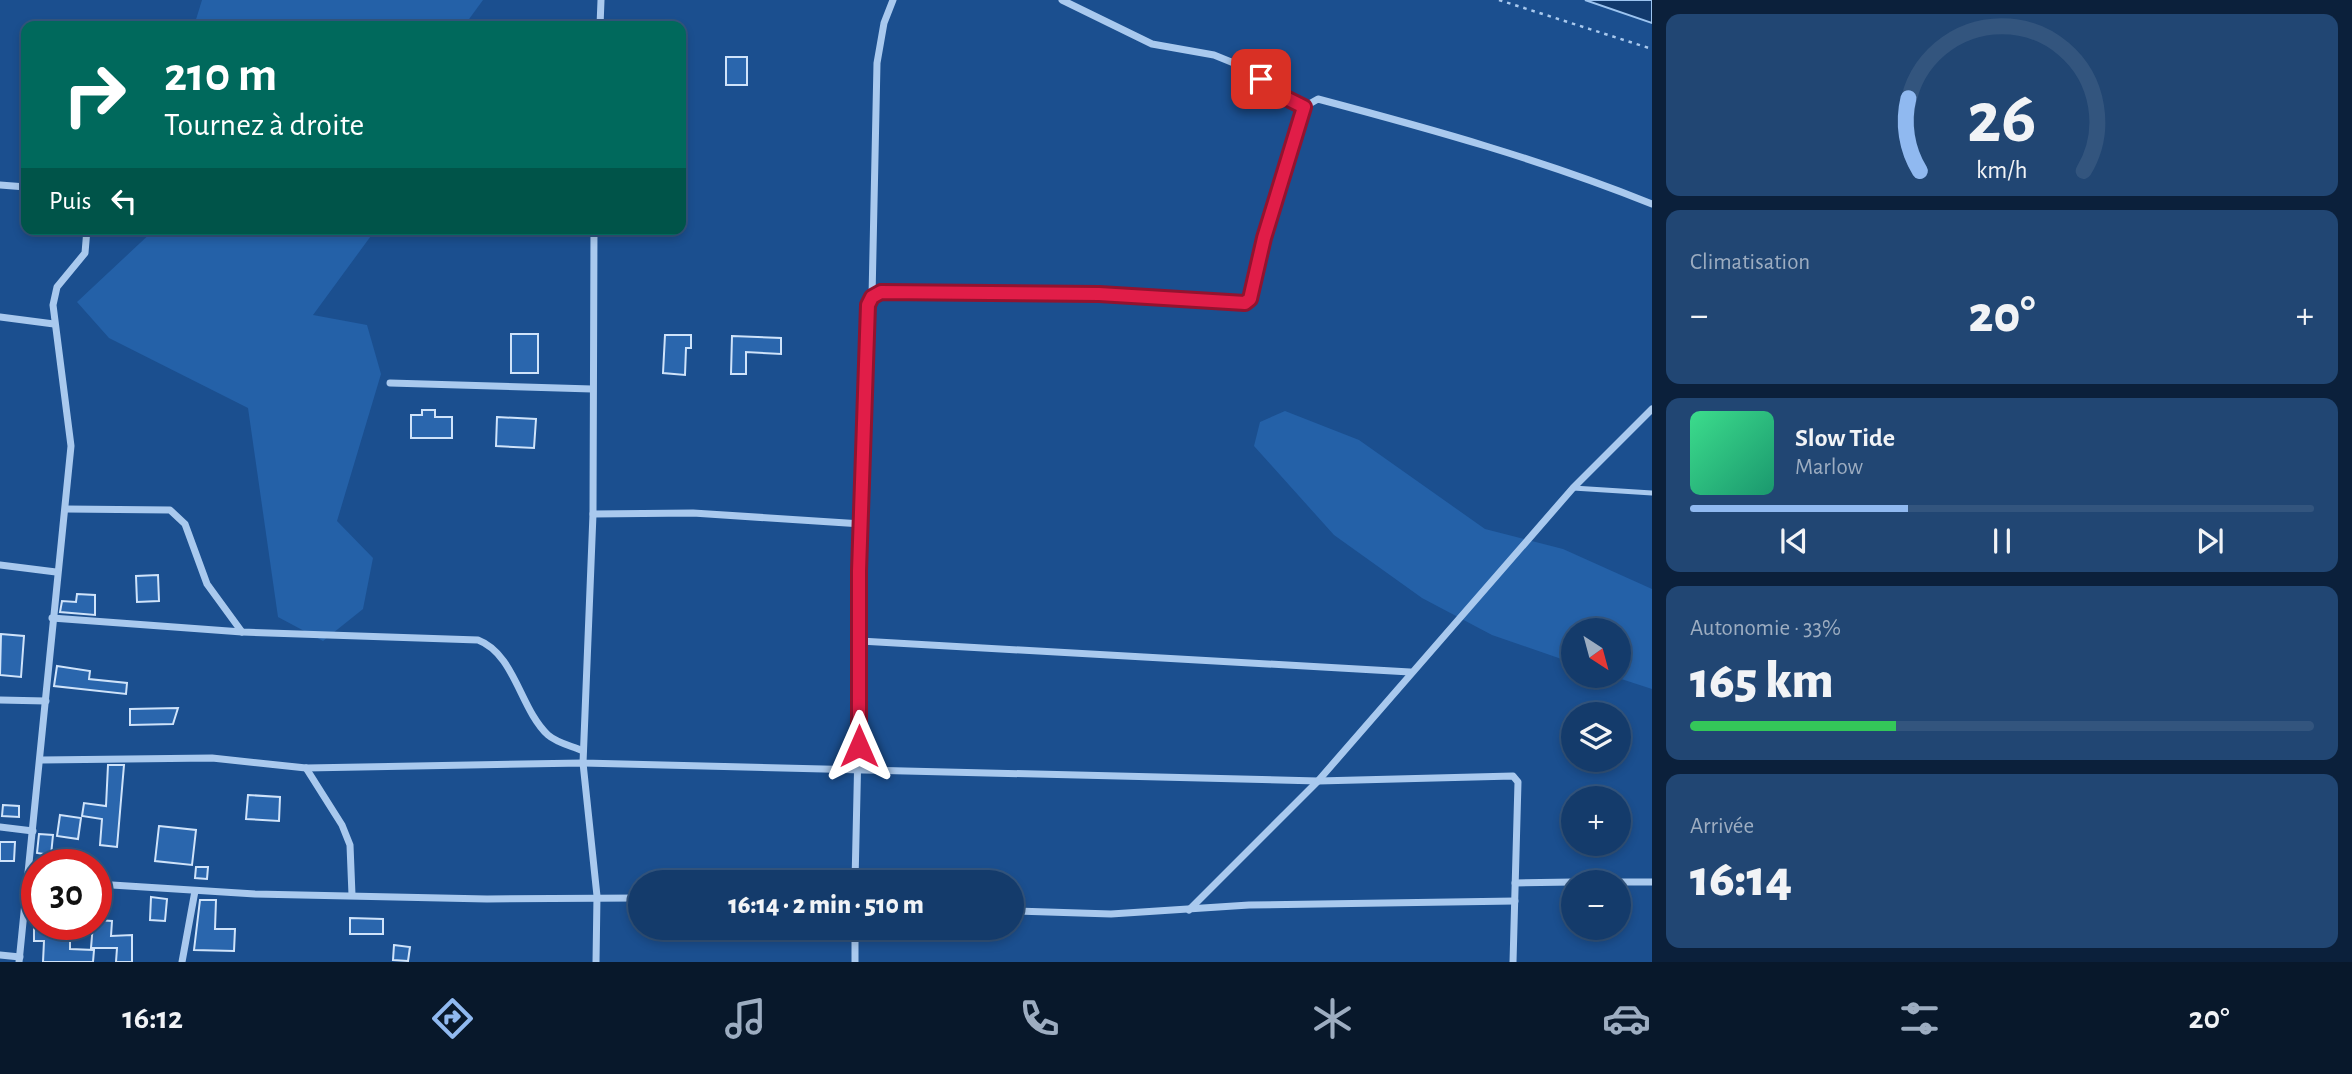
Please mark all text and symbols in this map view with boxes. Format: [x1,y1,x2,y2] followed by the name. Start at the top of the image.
[49,49,140,140] icon: right
[1231,49,1291,109] pin
[164,51,277,100] text: 210 m
[1242,60,1280,98] icon: arrive
[1967,83,2037,156] text: 26
[164,109,364,141] text: Tournez à droite
[1976,158,2028,183] text: km/h
[105,182,143,220] icon: left
[49,188,91,214] text: Puis
[1690,251,1810,274] text: Climatisation
[1968,289,2036,341] text: 20°
[1690,297,1708,335] text: −
[2296,297,2314,335] text: +
[1795,425,1895,451] text: Slow Tide
[1795,456,1863,479] text: Marlow
[1775,522,1813,560] icon: previous
[1983,522,2021,560] icon: pause
[2191,522,2229,560] icon: next
[1690,617,1841,640] text: Autonomie · 33%
[1561,618,1631,688] north arrow
[1561,618,1631,940] map controls
[1690,655,1834,707] text: 165 km
[1561,702,1631,772] button: layers
[822,709,896,783] position arrow
[1561,786,1631,856] button: +
[1690,815,1754,838] text: Arrivée
[21,849,112,940] speed limit sign: 30
[1690,853,1792,905] text: 16:14
[1561,870,1631,940] button: −
[728,892,924,918] text: 16:14 · 2 min · 510 m
[428,994,477,1043] icon: directions
[721,994,770,1043] icon: music
[1015,994,1064,1043] icon: phone
[1308,994,1357,1043] icon: climate
[1602,994,1651,1043] icon: car
[1895,994,1944,1043] icon: filters
[122,1002,183,1034] text: 16:12
[2189,1002,2230,1034] text: 20°

